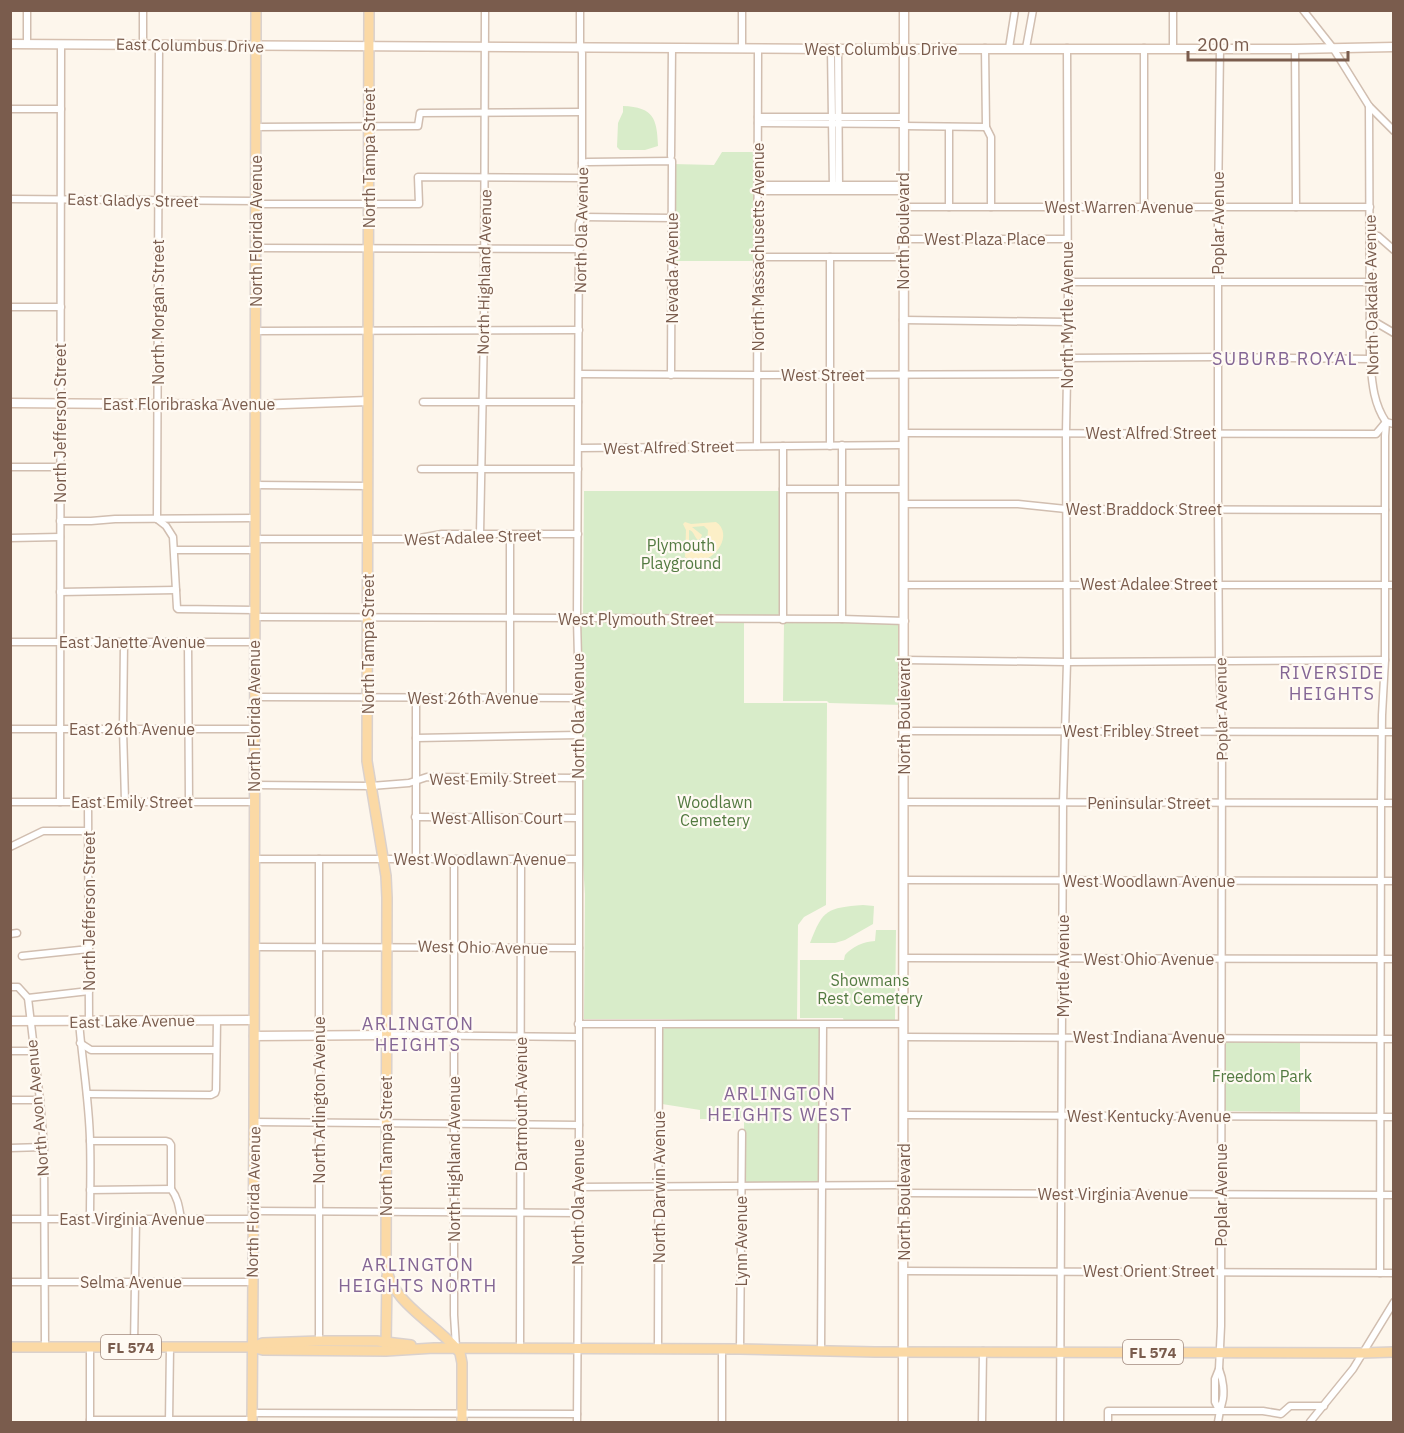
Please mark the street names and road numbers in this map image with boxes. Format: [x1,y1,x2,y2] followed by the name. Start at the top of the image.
[116,34,265,56] street label: East Columbus Drive
[804,39,958,59] street label: West Columbus Drive
[359,88,379,228] street label: North Tampa Street
[748,142,768,352] street label: North Massachusetts Avenue
[246,155,266,307] street label: North Florida Avenue
[570,167,592,293] street label: North Ola Avenue
[1208,171,1228,275] street label: Poplar Avenue
[893,172,913,290] street label: North Boulevard
[67,189,199,211] street label: East Gladys Street
[473,189,495,355] street label: North Highland Avenue
[1044,197,1194,217] street label: West Warren Avenue
[662,212,682,324] street label: Nevada Avenue
[1360,214,1382,376] street label: North Oakdale Avenue
[924,229,1046,249] street label: West Plaza Place
[148,239,168,385] street label: North Morgan Street
[1057,241,1077,389] street label: North Myrtle Avenue
[50,343,70,503] street label: North Jefferson Street
[781,365,865,385] street label: West Street
[103,394,276,414] street label: East Floribraska Avenue
[1085,423,1217,443] street label: West Alfred Street
[603,436,735,458] street label: West Alfred Street
[1066,499,1222,519] street label: West Braddock Street
[404,525,542,549] street label: West Adalee Street
[358,574,378,714] street label: North Tampa Street
[1080,574,1218,594] street label: West Adalee Street
[558,609,714,629] street label: West Plymouth Street
[59,632,205,652] street label: East Janette Avenue
[244,640,264,792] street label: North Florida Avenue
[568,653,588,779] street label: North Ola Avenue
[894,657,914,775] street label: North Boulevard
[1210,657,1232,761] street label: Poplar Avenue
[408,688,539,708] street label: West 26th Avenue
[69,719,195,739] street label: East 26th Avenue
[1063,721,1199,741] street label: West Fribley Street
[429,767,557,789] street label: West Emily Street
[71,792,193,812] street label: East Emily Street
[1087,793,1211,813] street label: Peninsular Street
[431,808,563,828] street label: West Allison Court
[79,831,99,991] street label: North Jefferson Street
[394,849,566,869] street label: West Woodlawn Avenue
[1063,871,1235,891] street label: West Woodlawn Avenue
[1053,914,1073,1017] street label: Myrtle Avenue
[418,936,549,958] street label: West Ohio Avenue
[1084,949,1214,969] street label: West Ohio Avenue
[69,1010,195,1032] street label: East Lake Avenue
[309,1016,329,1184] street label: North Arlington Avenue
[1073,1027,1225,1047] street label: West Indiana Avenue
[511,1036,531,1171] street label: Dartmouth Avenue
[21,1038,53,1177] street label: North Avon Avenue
[376,1076,396,1216] street label: North Tampa Street
[444,1076,464,1242] street label: North Highland Avenue
[1067,1106,1231,1126] street label: West Kentucky Avenue
[649,1111,669,1263] street label: North Darwin Avenue
[242,1126,264,1278] street label: North Florida Avenue
[568,1139,588,1265] street label: North Ola Avenue
[894,1143,914,1261] street label: North Boulevard
[1211,1143,1231,1247] street label: Poplar Avenue
[1038,1184,1188,1204] street label: West Virginia Avenue
[731,1195,751,1286] street label: Lynn Avenue
[59,1209,205,1229] street label: East Virginia Avenue
[1083,1261,1215,1281] street label: West Orient Street
[80,1272,182,1292] street label: Selma Avenue
[101,1335,161,1359] road number: FL 574
[1123,1340,1183,1364] road number: FL 574

